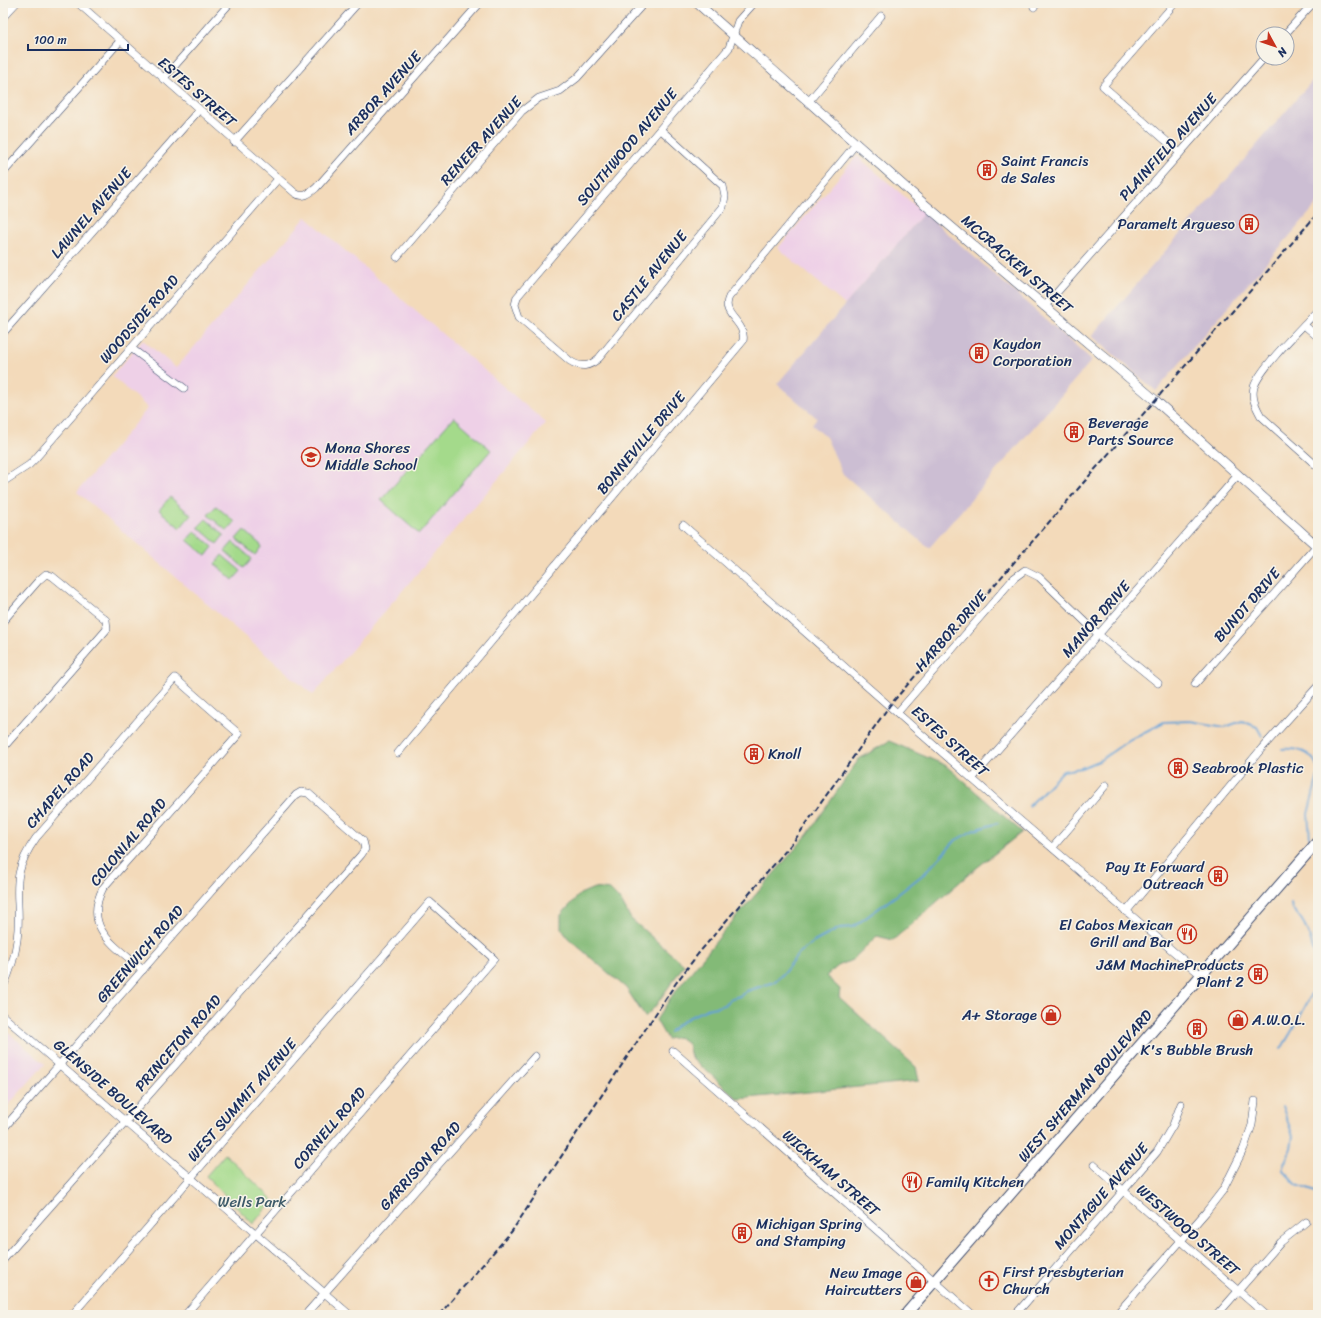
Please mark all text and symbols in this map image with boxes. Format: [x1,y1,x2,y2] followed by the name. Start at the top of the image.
[28,26,128,52] scale bar
[1255,26,1295,66] north arrow
[34,29,67,51] text: 100 m
[1272,42,1293,61] text: N
[337,44,429,142] street label: ARBOR AVENUE
[152,50,243,135] street label: ESTES STREET
[570,81,685,212] street label: SOUTHWOOD AVENUE
[1112,86,1225,207] street label: PLAINFIELD AVENUE
[434,89,530,192] street label: RENEER AVENUE
[1001,148,1089,191] place label: Saint Francis de Sales
[976,159,998,181] building icon: Saint Francis de Sales
[44,160,139,265] street label: LAWNEL AVENUE
[955,208,1080,321] street label: MCCRACKEN STREET
[1118,211,1236,237] place label: Paramelt Argueso
[1238,213,1260,235] building icon: Paramelt Argueso
[604,223,695,327] street label: CASTLE AVENUE
[93,268,185,370] street label: WOODSIDE ROAD
[993,331,1072,374] place label: Kaydon Corporation
[968,342,990,364] building icon: Kaydon Corporation
[590,384,693,500] street label: BONNEVILLE DRIVE
[1088,410,1174,453] place label: Beverage Parts Source
[1063,421,1085,443] building icon: Beverage Parts Source
[325,435,418,478] place label: Mona Shores Middle School
[300,446,322,468] school or university icon: Mona Shores Middle School
[1207,560,1288,648] street label: BUNDT DRIVE
[1055,573,1138,663] street label: MANOR DRIVE
[908,583,995,678] street label: HARBOR DRIVE
[905,699,996,784] street label: ESTES STREET
[768,741,802,767] place label: Knoll
[743,743,765,765] building icon: Knoll
[19,746,101,834] street label: CHAPEL ROAD
[1192,755,1304,781] place label: Seabrook Plastic
[1167,757,1189,779] building icon: Seabrook Plastic
[83,792,173,892] street label: COLONIAL ROAD
[1105,854,1205,897] place label: Pay It Forward Outreach
[1207,865,1229,887] building icon: Pay It Forward Outreach
[90,899,190,1009] street label: GREENWICH ROAD
[1059,912,1174,955] place label: El Cabos Mexican Grill and Bar
[1176,923,1198,945] restaurant icon: El Cabos Mexican Grill and Bar
[1095,952,1244,995] place label: J&M MachineProducts Plant 2
[1247,963,1269,985] building icon: J&M MachineProducts Plant 2
[128,988,228,1098] street label: PRINCETON ROAD
[961,1002,1037,1028] place label: A+ Storage
[1011,1004,1159,1168] street label: WEST SHERMAN BOULEVARD
[1040,1004,1062,1026] shop icon: A+ Storage
[1251,1007,1306,1033] place label: A.W.O.L.
[1227,1009,1249,1031] shop icon: A.W.O.L.
[1186,1018,1208,1040] building icon: K's Bubble Brush
[181,1031,304,1168] street label: WEST SUMMIT AVENUE
[47,1033,179,1152] street label: GLENSIDE BOULEVARD
[1141,1037,1254,1063] place label: K's Bubble Brush
[286,1081,372,1175] street label: CORNELL ROAD
[373,1115,467,1217] street label: GARRISON ROAD
[776,1123,887,1224] street label: WICKHAM STREET
[1047,1135,1156,1255] street label: MONTAGUE AVENUE
[926,1169,1024,1195] place label: Family Kitchen
[901,1171,923,1193] restaurant icon: Family Kitchen
[1130,1177,1247,1284] street label: WESTWOOD STREET
[218,1189,286,1215] park label: Wells Park
[756,1211,863,1254] place label: Michigan Spring and Stamping
[731,1222,753,1244] building icon: Michigan Spring and Stamping
[1003,1259,1124,1302] place label: First Presbyterian Church
[825,1260,902,1303] place label: New Image Haircutters
[978,1270,1000,1292] church icon: First Presbyterian Church
[905,1271,927,1293] shop icon: New Image Haircutters

